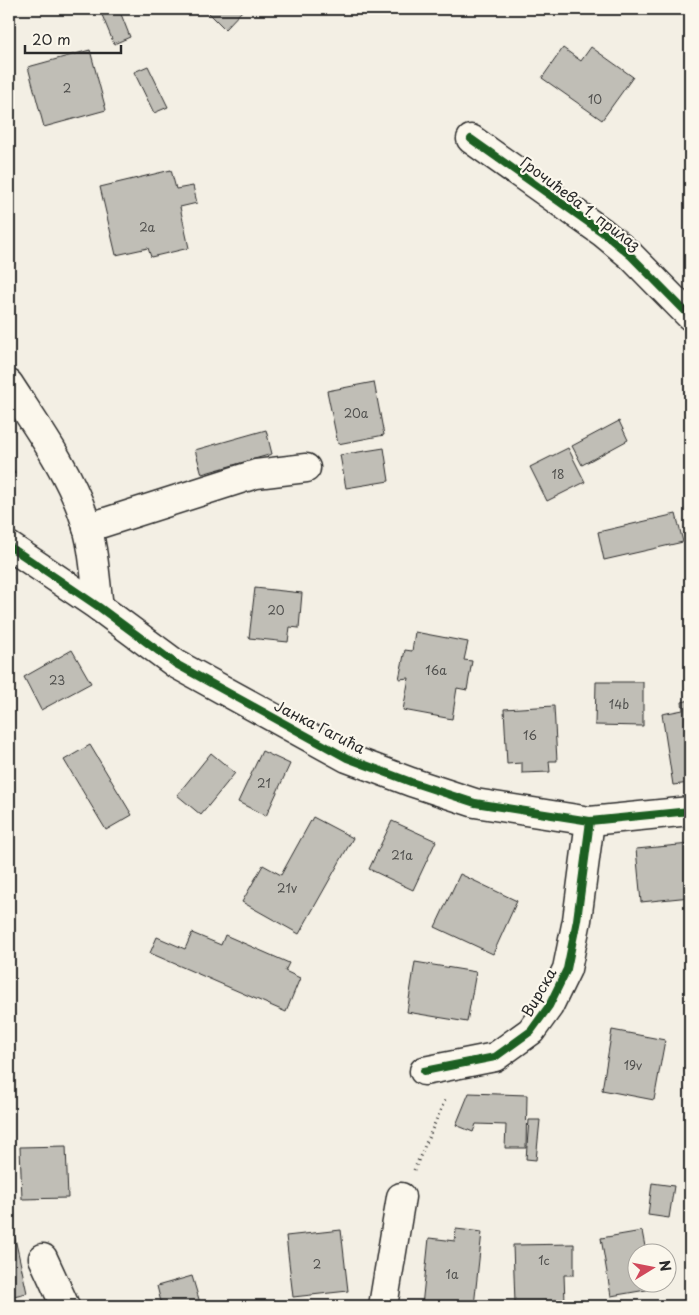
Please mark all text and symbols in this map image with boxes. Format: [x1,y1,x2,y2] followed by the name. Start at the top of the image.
[25,22,121,54] scale bar
[32,27,71,50] text: 20 m
[63,79,71,97] house number: 2
[588,90,602,108] house number: 10
[516,150,646,256] street label: Грочићева 1. прилаз
[139,218,155,236] house number: 2a
[344,404,369,422] house number: 20a
[552,465,564,483] house number: 18
[267,601,285,619] house number: 20
[425,661,447,679] house number: 16a
[49,671,65,689] house number: 23
[270,693,370,759] street label: Јанка Гагића
[609,695,629,713] house number: 14b
[523,726,537,744] house number: 16
[257,774,271,792] house number: 21
[391,846,413,864] house number: 21a
[277,879,297,897] house number: 21v
[515,963,562,1021] street label: Вирска
[624,1056,642,1074] house number: 19v
[626,1242,676,1292] north arrow
[538,1251,550,1269] house number: 1c
[313,1255,321,1273] house number: 2
[654,1258,677,1273] text: N
[446,1265,459,1283] house number: 1a

